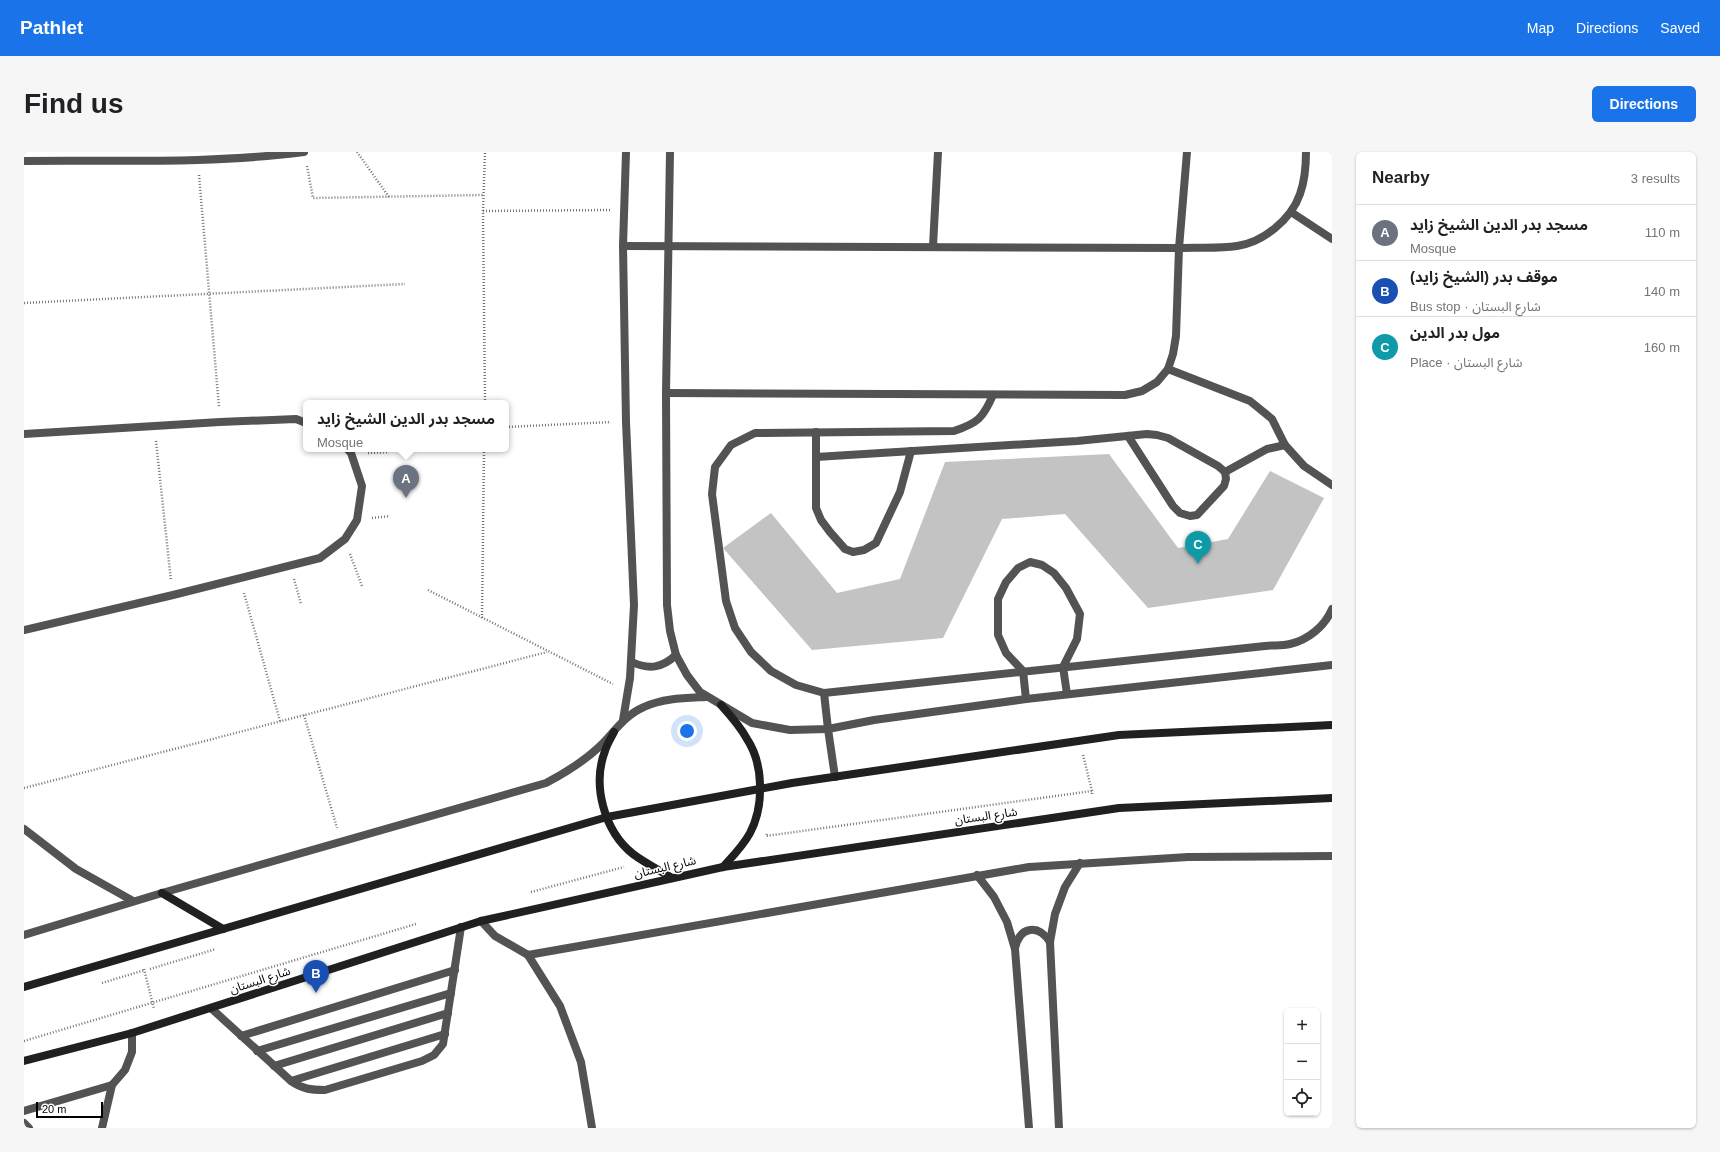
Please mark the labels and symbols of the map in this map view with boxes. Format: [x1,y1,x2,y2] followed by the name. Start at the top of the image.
[393,465,419,498] pin: A
[1185,531,1211,564] pin: C
[677,721,697,741] your location
[954,805,1019,829] street label: شارع البستان
[633,853,698,883] street label: شارع البستان
[303,960,329,993] pin: B
[228,964,293,998] street label: شارع البستان
[36,1100,103,1119] scale bar

